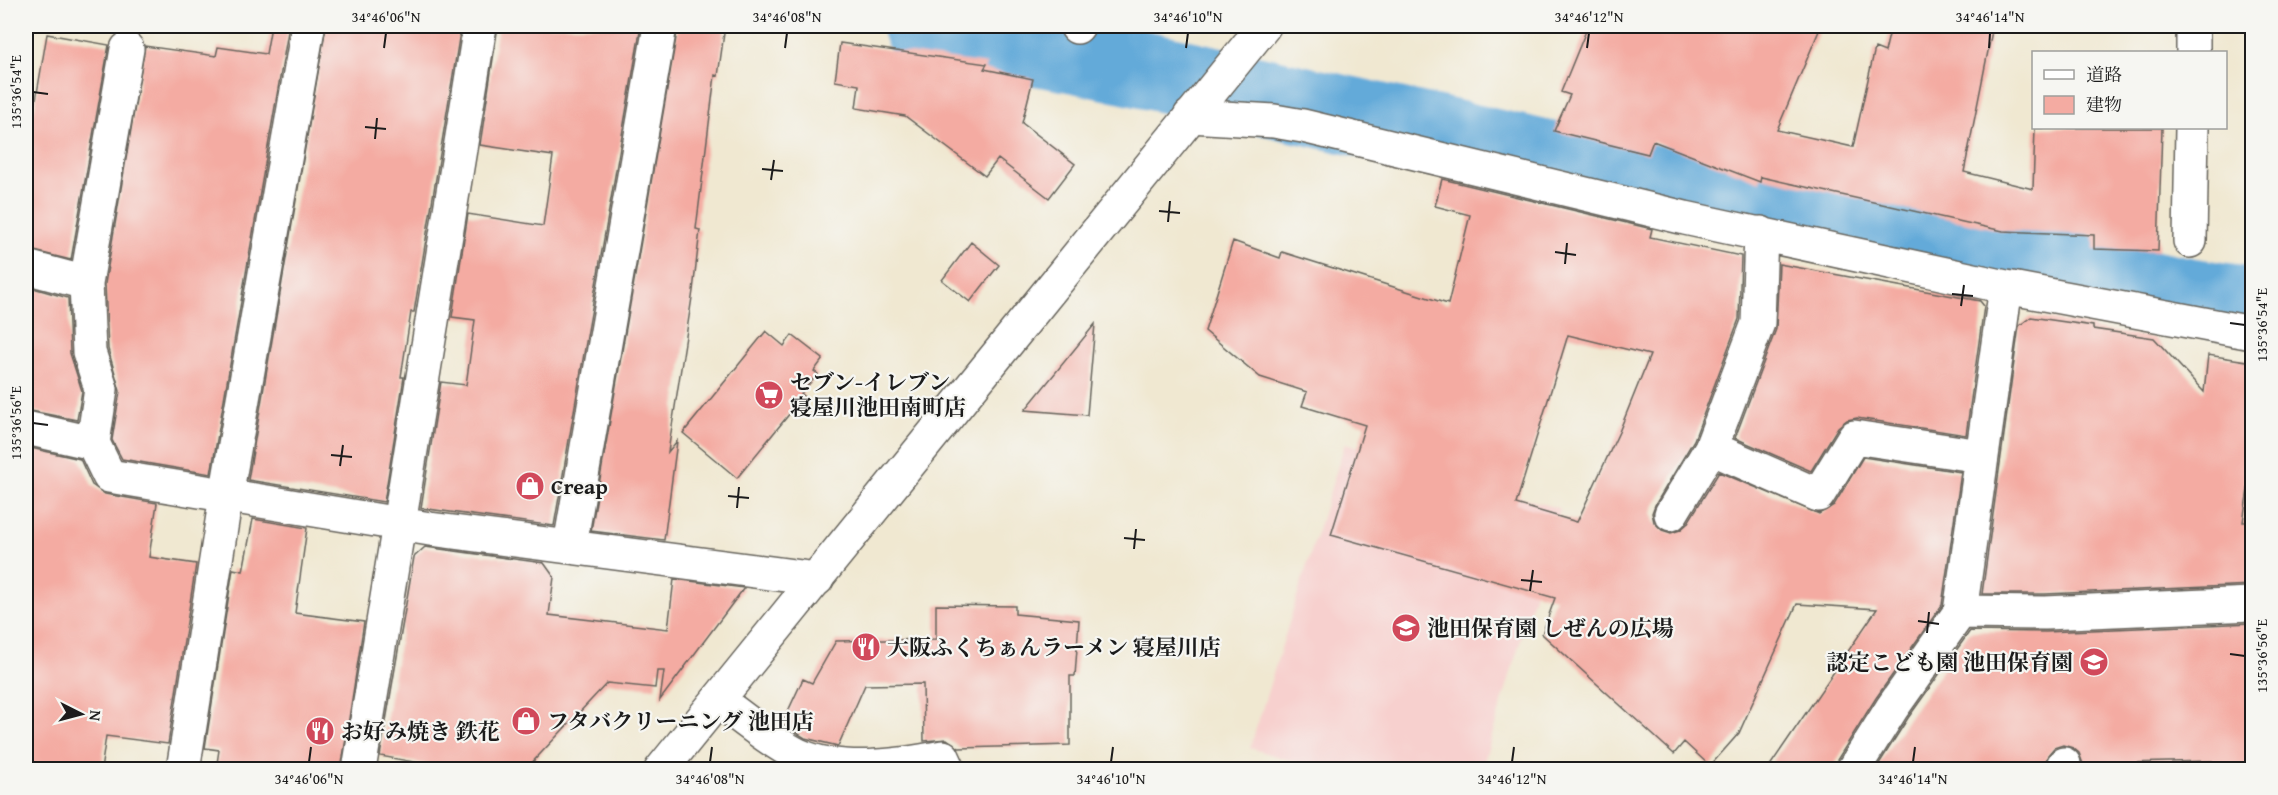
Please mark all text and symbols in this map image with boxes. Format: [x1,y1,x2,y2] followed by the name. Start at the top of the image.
[352,6,421,27] text: 34°46'06"N
[753,6,822,27] text: 34°46'08"N
[1154,6,1223,27] text: 34°46'10"N
[1555,6,1624,27] text: 34°46'12"N
[1956,6,2025,27] text: 34°46'14"N
[2032,51,2227,129] legend
[5,55,26,129] text: 135°36'54"E
[2086,61,2122,88] text: 道路
[2086,91,2122,118] text: 建物
[2251,288,2272,362] text: 135°36'54"E
[790,366,966,423] place label: セブン-イレブン 寝屋川池田南町店
[753,379,785,411] supermarket icon: セブン-イレブン 寝屋川池田南町店
[5,386,26,460] text: 135°36'56"E
[514,470,546,502] shop icon: Creap
[551,470,608,502] place label: Creap
[1390,612,1422,644] school or university icon: 池田保育園 しぜんの広場
[1427,612,1674,644] place label: 池田保育園 しぜんの広場
[2251,619,2272,693] text: 135°36'56"E
[850,631,882,663] restaurant icon: 大阪ふくちぁんラーメン 寝屋川店
[887,631,1221,663] place label: 大阪ふくちぁんラーメン 寝屋川店
[1826,646,2073,678] place label: 認定こども園 池田保育園
[2078,646,2110,678] school or university icon: 認定こども園 池田保育園
[51,684,111,744] north arrow
[510,705,542,737] shop icon: フタバクリーニング 池田店
[547,705,814,737] place label: フタバクリーニング 池田店
[83,709,108,722] text: N
[304,715,336,747] restaurant icon: お好み焼き 鉄花
[341,715,500,747] place label: お好み焼き 鉄花
[275,768,344,789] text: 34°46'06"N
[676,768,745,789] text: 34°46'08"N
[1077,768,1146,789] text: 34°46'10"N
[1478,768,1547,789] text: 34°46'12"N
[1879,768,1948,789] text: 34°46'14"N

